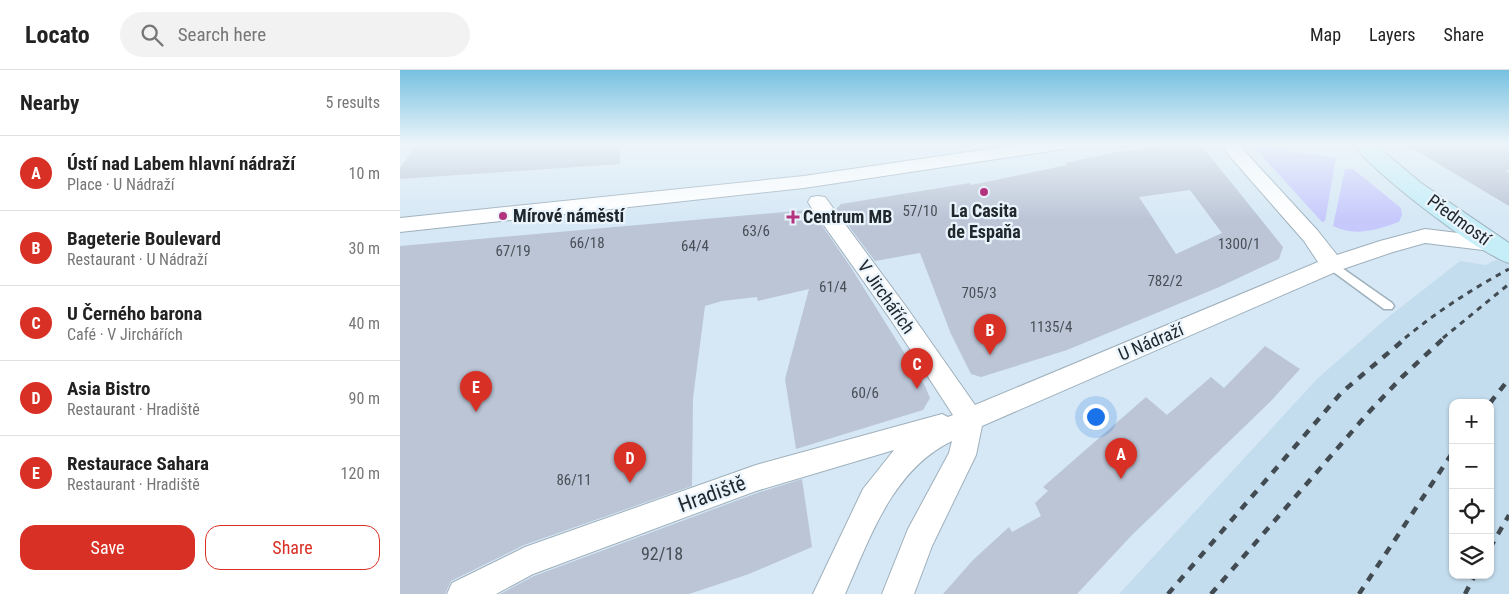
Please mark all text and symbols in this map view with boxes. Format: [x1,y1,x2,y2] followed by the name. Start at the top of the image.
[120,12,470,57] search box
[25,21,90,49] text: Locato
[138,21,166,49] icon: search
[178,23,266,46] text: Search here
[1310,24,1341,45] text: Map
[1369,24,1416,45] text: Layers
[1444,24,1484,45] text: Share
[20,91,79,115] text: Nearby
[325,93,380,112] text: 5 results
[67,152,295,175] text: Ústí nad Labem hlavní nádraží
[31,164,41,183] text: A
[348,164,380,183] text: 10 m
[67,175,175,194] text: Place · U Nádraží
[978,186,990,198] marker: La Casita de Espaňa
[1424,190,1496,250] street label: Předmostí
[947,200,1021,242] place label: La Casita de Espaňa
[902,202,938,220] house number: 57/10
[513,205,626,226] place label: Mírové náměstí
[803,206,892,227] place label: Centrum MB
[497,210,509,222] marker: Mírové náměstí
[787,211,799,223] marker: Centrum MB
[742,222,770,240] house number: 63/6
[67,227,221,250] text: Bageterie Boulevard
[569,234,605,252] house number: 66/18
[1218,235,1260,253] house number: 1300/1
[681,237,709,255] house number: 64/4
[32,239,40,258] text: B
[348,239,380,258] text: 30 m
[495,242,531,260] house number: 67/19
[67,250,208,269] text: Restaurant · U Nádraží
[854,256,919,337] street label: V Jirchářích
[1147,272,1183,290] house number: 782/2
[819,278,847,296] house number: 61/4
[961,284,997,302] house number: 705/3
[67,302,202,325] text: U Černého barona
[31,314,41,333] text: C
[348,314,380,333] text: 40 m
[974,314,1006,355] pin: B
[1030,318,1072,336] house number: 1135/4
[1115,318,1187,365] street label: U Nádraží
[67,325,183,344] text: Café · V Jirchářích
[901,348,933,389] pin: C
[460,371,492,412] pin: E
[67,377,150,400] text: Asia Bistro
[851,384,879,402] house number: 60/6
[31,389,41,408] text: D
[348,389,380,408] text: 90 m
[1449,399,1494,579] map controls
[1449,399,1494,444] button: +
[67,400,200,419] text: Restaurant · Hradiště
[1083,404,1109,430] your location
[1105,438,1137,479] pin: A
[614,442,646,483] pin: D
[1449,444,1494,489] button: −
[67,452,209,475] text: Restaurace Sahara
[32,464,40,483] text: E
[341,464,380,483] text: 120 m
[556,471,592,489] house number: 86/11
[675,471,749,517] street label: Hradiště
[67,475,200,494] text: Restaurant · Hradiště
[1449,489,1494,534] button: locate
[20,525,195,570] button: Save
[205,525,380,570] button: Share
[1449,534,1494,579] button: layers
[641,543,683,564] house number: 92/18

